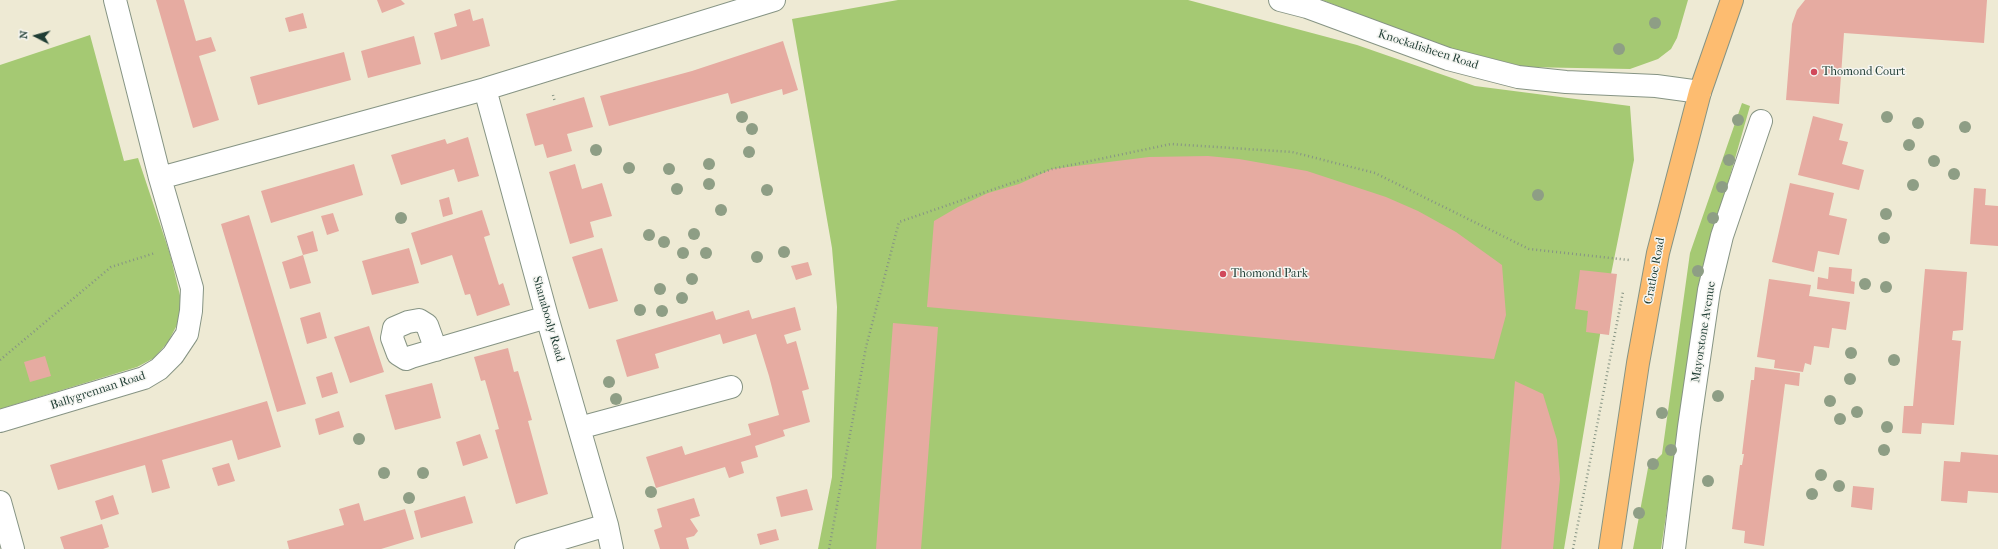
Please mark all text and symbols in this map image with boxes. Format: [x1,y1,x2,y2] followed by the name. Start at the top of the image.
[16,16,56,56] north arrow
[1376,27,1480,73] street label: Knockalisheen Road
[17,30,30,40] text: N
[1822,65,1905,79] place label: Thomond Court
[1809,67,1819,77] marker: Thomond Court
[1641,236,1669,306] street label: Cratloe Road
[1231,267,1308,281] place label: Thomond Park
[1218,269,1228,279] marker: Thomond Park
[529,275,567,363] street label: Shanabooly Road
[1689,280,1719,384] street label: Mayorstone Avenue
[49,369,147,413] street label: Ballygrennan Road

